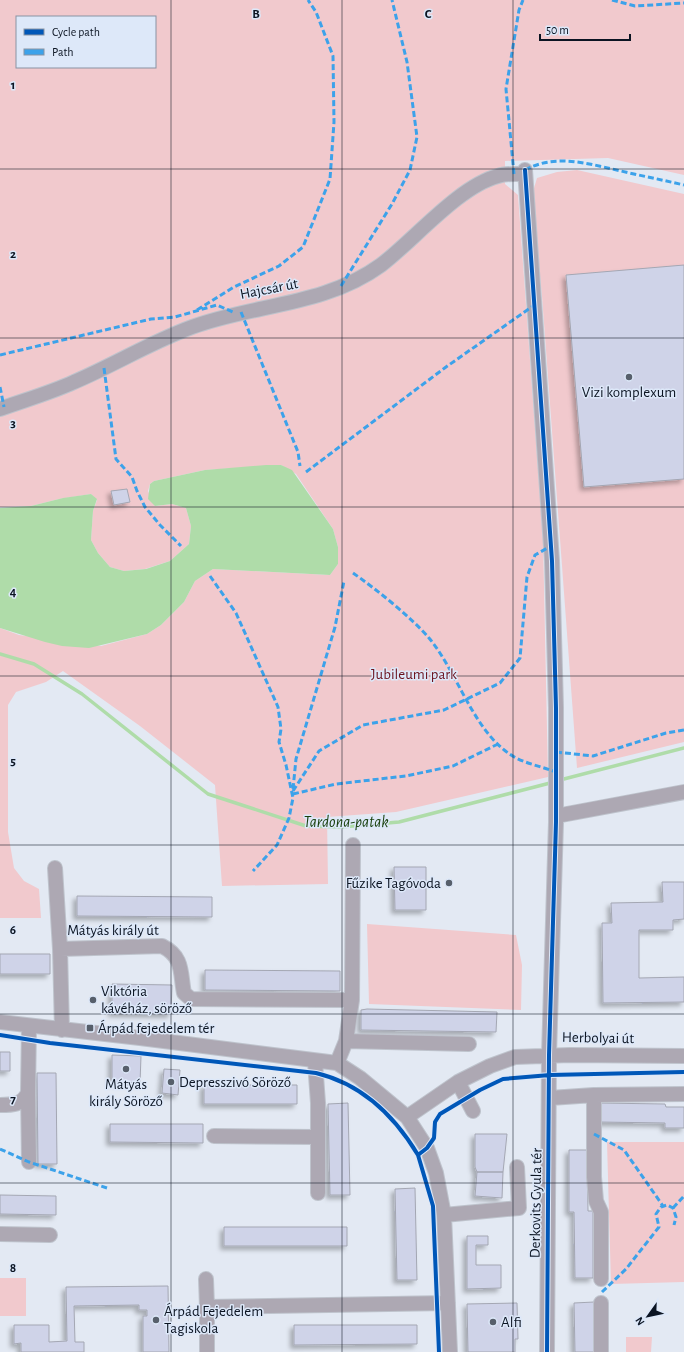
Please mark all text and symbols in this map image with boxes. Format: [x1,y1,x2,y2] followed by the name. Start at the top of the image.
[252,8,260,21] text: B
[425,8,432,21] text: C
[16,16,156,68] legend
[540,16,630,42] scale bar
[546,24,569,36] text: 50 m
[52,26,100,39] text: Cycle path
[52,46,74,58] text: Path
[11,79,15,92] text: 1
[10,248,16,261] text: 2
[239,276,299,302] street label: Hajcsár út
[624,372,634,382] marker: Vizi komplexum
[582,385,676,400] place label: Vizi komplexum
[10,417,16,430] text: 3
[10,586,17,599] text: 4
[371,667,457,682] park label: Jubileumi park
[10,755,16,768] text: 5
[303,814,389,831] water label: Tardona-patak
[346,876,441,891] place label: Fűzike Tagóvoda
[444,878,454,888] marker: Fűzike Tagóvoda
[67,923,159,938] street label: Mátyás király út
[10,924,16,937] text: 6
[101,984,192,1016] place label: Viktória kávéház, söröző
[88,995,98,1005] marker: Viktória kávéház, söröző
[98,1019,215,1036] place label: Árpád fejedelem tér
[85,1023,95,1033] marker: Árpád fejedelem tér
[562,1030,634,1046] street label: Herbolyai út
[121,1064,131,1074] marker: Mátyás király Söröző
[179,1075,291,1090] place label: Depresszivó Söröző
[89,1077,163,1109] place label: Mátyás király Söröző
[166,1077,176,1087] marker: Depresszivó Söröző
[10,1093,16,1106] text: 7
[528,1148,544,1258] street label: Derkovits Gyula tér
[10,1262,16,1275] text: 8
[628,1296,668,1336] north arrow
[164,1302,263,1336] place label: Árpád Fejedelem Tagiskola
[151,1315,161,1325] marker: Árpád Fejedelem Tagiskola
[501,1315,522,1330] place label: Alfi
[633,1315,647,1327] text: N
[488,1317,498,1327] marker: Alfi

